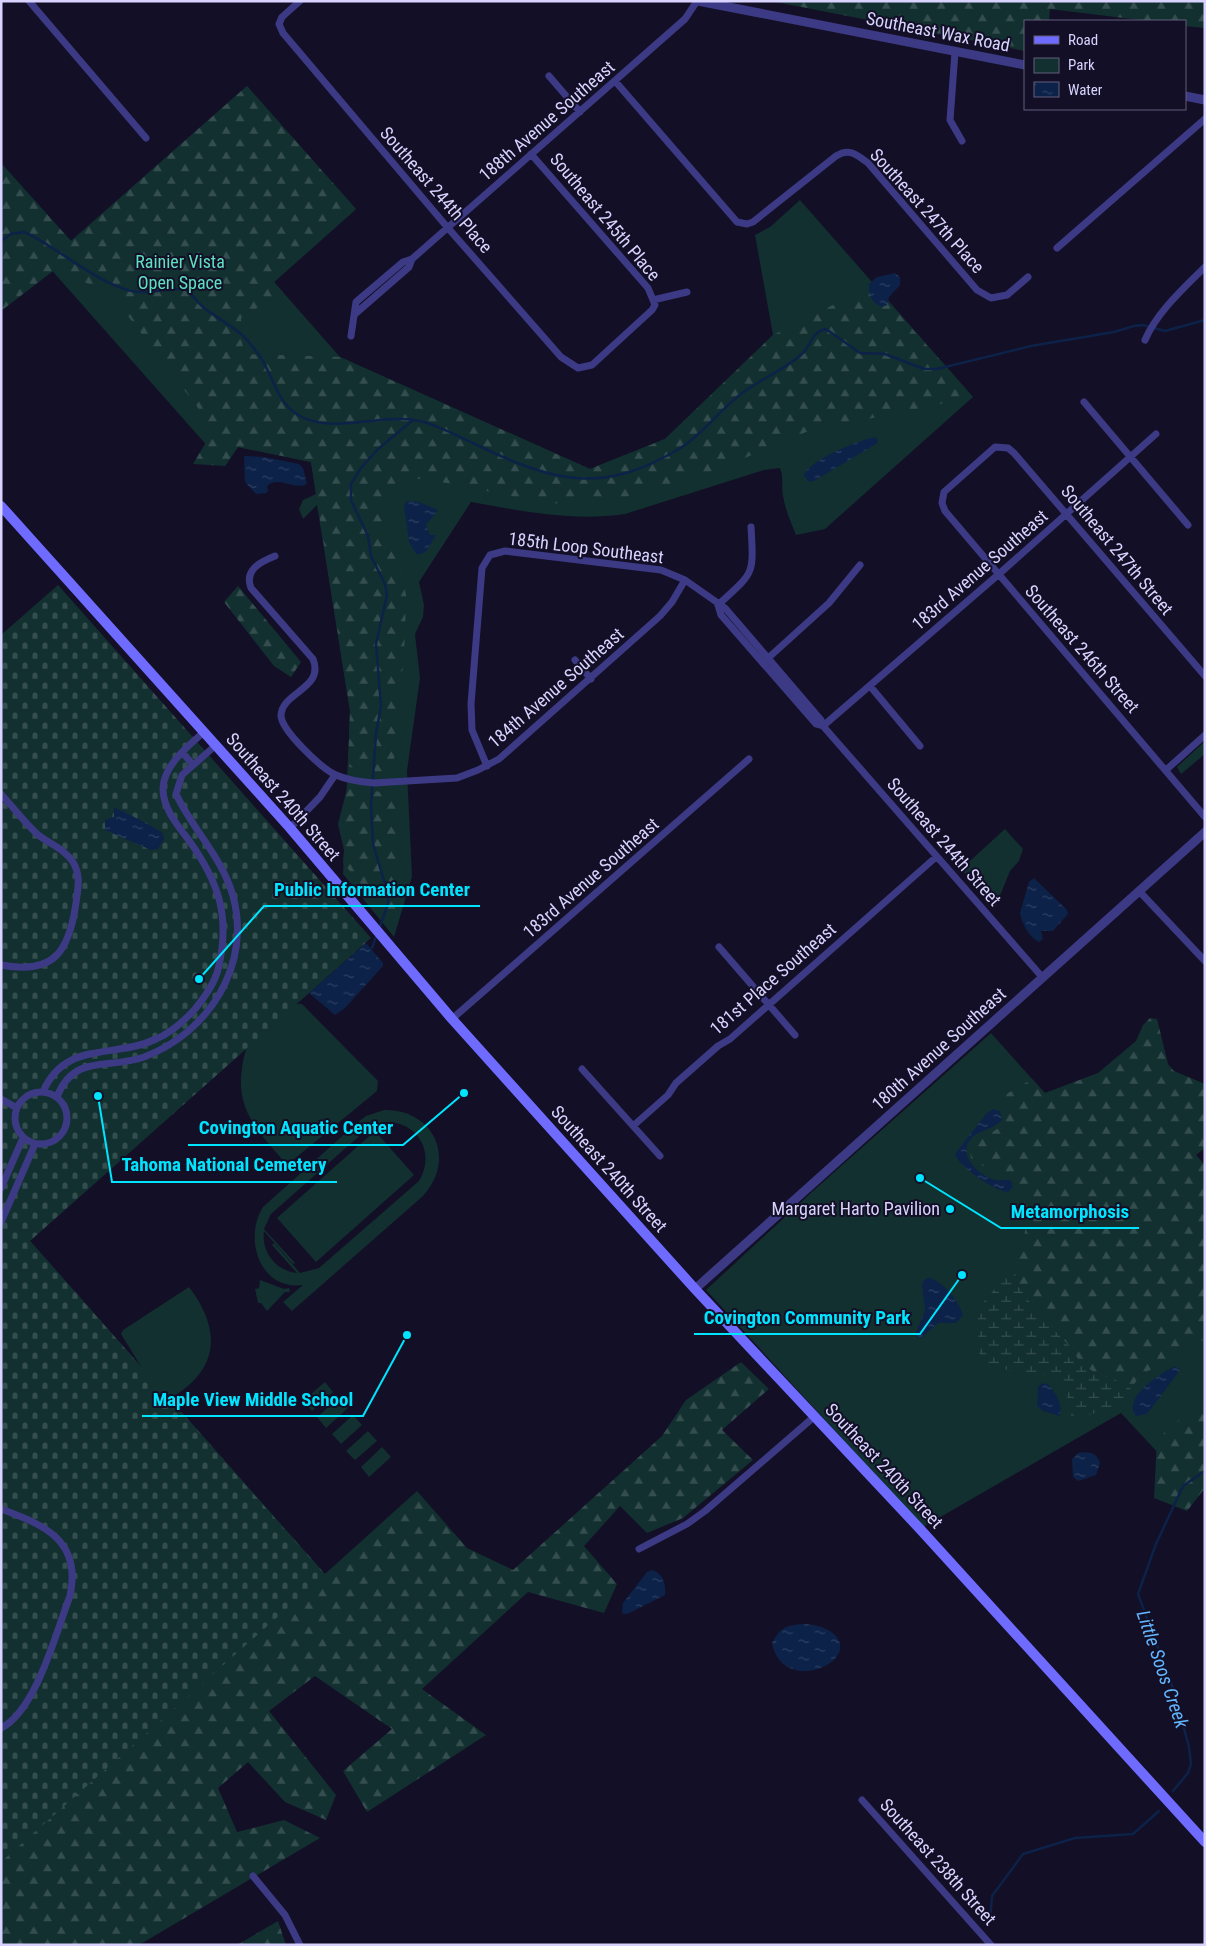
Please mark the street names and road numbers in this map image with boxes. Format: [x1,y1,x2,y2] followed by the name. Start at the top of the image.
[864,7,1012,56] street label: Southeast Wax Road
[475,56,619,185] street label: 188th Avenue Southeast
[376,122,497,257] street label: Southeast 244th Place
[866,144,989,277] street label: Southeast 247th Place
[546,149,665,285] street label: Southeast 245th Place
[1057,481,1178,619] street label: Southeast 247th Street
[908,505,1052,634] street label: 183rd Avenue Southeast
[507,528,665,567] street label: 185th Loop Southeast
[1021,580,1144,717] street label: Southeast 246th Street
[484,623,628,752] street label: 184th Avenue Southeast
[222,728,345,865] street label: Southeast 240th Street
[883,773,1006,910] street label: Southeast 244th Street
[519,813,663,942] street label: 183rd Avenue Southeast
[706,918,840,1039] street label: 181st Place Southeast
[868,983,1010,1114] street label: 180th Avenue Southeast
[547,1101,672,1236] street label: Southeast 240th Street
[821,1399,948,1532] street label: Southeast 240th Street
[876,1794,1001,1929] street label: Southeast 238th Street

